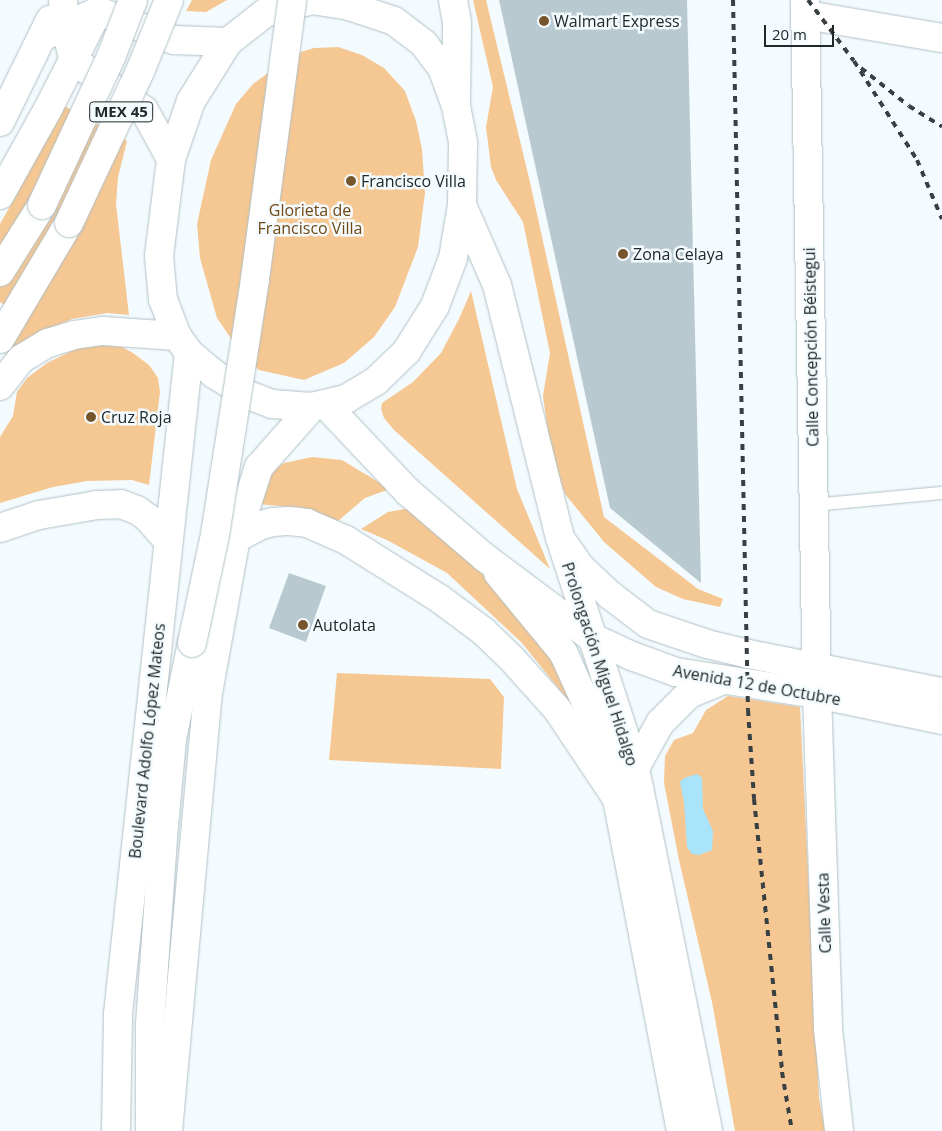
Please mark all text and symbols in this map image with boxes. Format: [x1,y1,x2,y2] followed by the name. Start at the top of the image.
[554,11,680,31] place label: Walmart Express
[538,15,550,27] marker: Walmart Express
[767,15,837,47] scale bar
[772,24,807,44] text: 20 m
[88,100,154,124] road number: MEX 45
[361,171,466,191] place label: Francisco Villa
[345,175,357,187] marker: Francisco Villa
[258,200,362,238] park label: Glorieta de Francisco Villa
[633,244,724,264] place label: Zona Celaya
[800,247,822,447] street label: Calle Concepción Béistegui
[617,248,629,260] marker: Zona Celaya
[101,407,172,427] place label: Cruz Roja
[85,411,97,423] marker: Cruz Roja
[558,560,642,768] street label: Prolongación Miguel Hidalgo
[313,615,376,635] place label: Autolata
[297,619,309,631] marker: Autolata
[125,622,169,860] street label: Boulevard Adolfo López Mateos
[672,661,842,709] street label: Avenida 12 de Octubre
[813,872,835,954] street label: Calle Vesta

